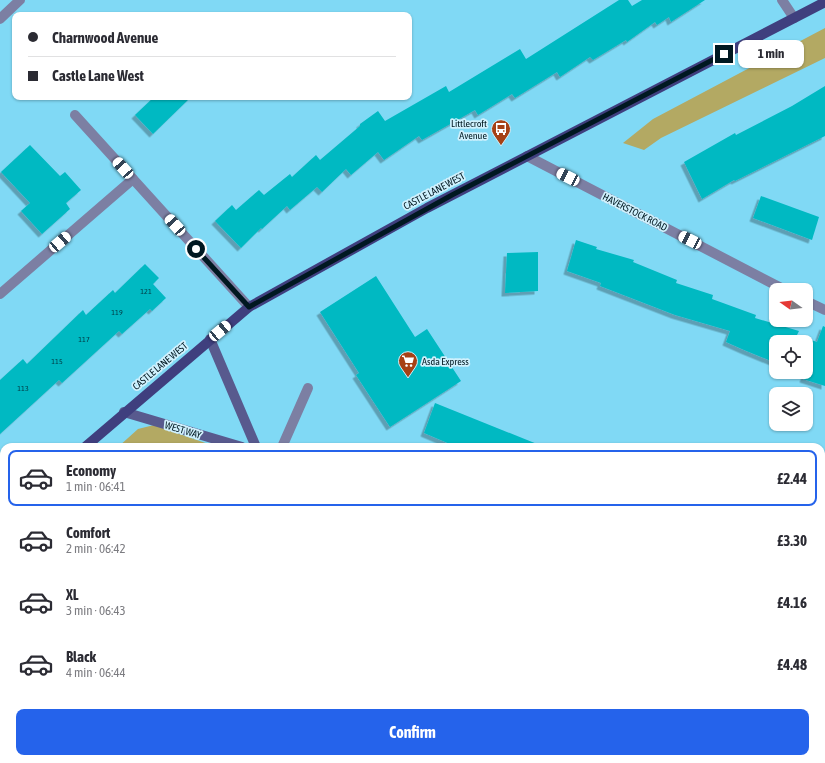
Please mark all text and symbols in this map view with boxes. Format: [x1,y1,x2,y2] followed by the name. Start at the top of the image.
[52,29,158,46] text: Charnwood Avenue
[738,40,804,68] callout: 1 min
[715,45,733,63] route end
[758,46,784,61] text: 1 min
[52,67,144,84] text: Castle Lane West
[451,118,487,141] place label: Littlecroft Avenue
[490,118,512,146] bus stop icon: Littlecroft Avenue
[111,155,135,181] car
[555,166,581,188] car
[401,170,467,212] street label: CASTLE LANE WEST
[601,191,669,233] street label: HAVERSTOCK ROAD
[163,212,187,238] car
[677,229,703,251] car
[47,230,73,254] car
[187,240,205,258] route start
[769,283,813,327] north arrow
[769,283,813,431] map controls
[140,287,152,296] house number: 121
[111,308,123,317] house number: 119
[207,319,233,343] car
[78,335,90,344] house number: 117
[769,335,813,379] button: locate
[130,340,190,392] street label: CASTLE LANE WEST
[397,350,419,378] supermarket icon: Asda Express
[422,356,469,367] place label: Asda Express
[51,357,63,366] house number: 115
[17,384,29,393] house number: 113
[769,387,813,431] button: layers
[164,419,203,441] street label: WEST WAY
[18,460,54,496] icon: car
[66,462,116,479] text: Economy
[777,470,807,487] text: £2.44
[66,479,126,494] text: 1 min · 06:41
[18,522,54,558] icon: car
[66,524,110,541] text: Comfort
[777,532,807,549] text: £3.30
[66,541,126,556] text: 2 min · 06:42
[18,584,54,620] icon: car
[66,586,79,603] text: XL
[777,594,807,611] text: £4.16
[66,603,126,618] text: 3 min · 06:43
[18,646,54,682] icon: car
[66,648,96,665] text: Black
[777,656,807,673] text: £4.48
[66,665,126,680] text: 4 min · 06:44
[16,709,809,755] button: Confirm

